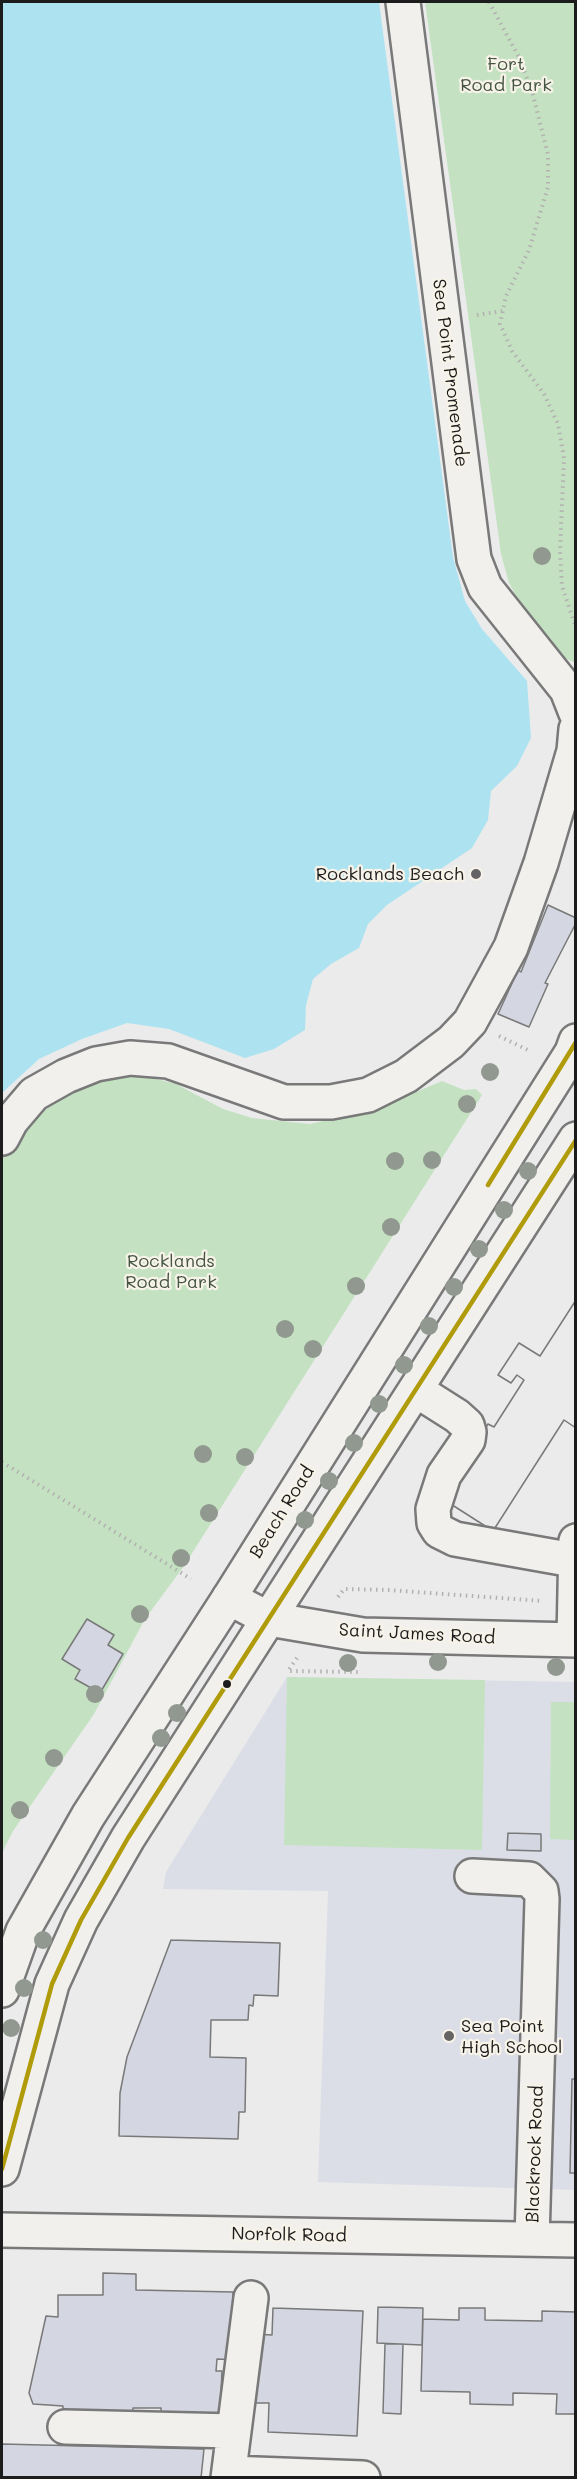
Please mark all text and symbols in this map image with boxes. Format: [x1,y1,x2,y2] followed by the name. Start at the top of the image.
[460,53,552,96] park label: Fort Road Park
[428,278,472,468] street label: Sea Point Promenade
[316,863,464,885] place label: Rocklands Beach
[469,867,483,881] marker: Rocklands Beach
[125,1250,217,1292] park label: Rocklands Road Park
[245,1462,319,1562] street label: Beach Road
[338,1619,496,1649] street label: Saint James Road
[221,1678,233,1690] unlabelled marker
[461,2015,562,2058] place label: Sea Point High School
[442,2029,456,2043] marker: Sea Point High School
[522,2085,548,2223] street label: Blackrock Road
[231,2223,347,2247] street label: Norfolk Road

